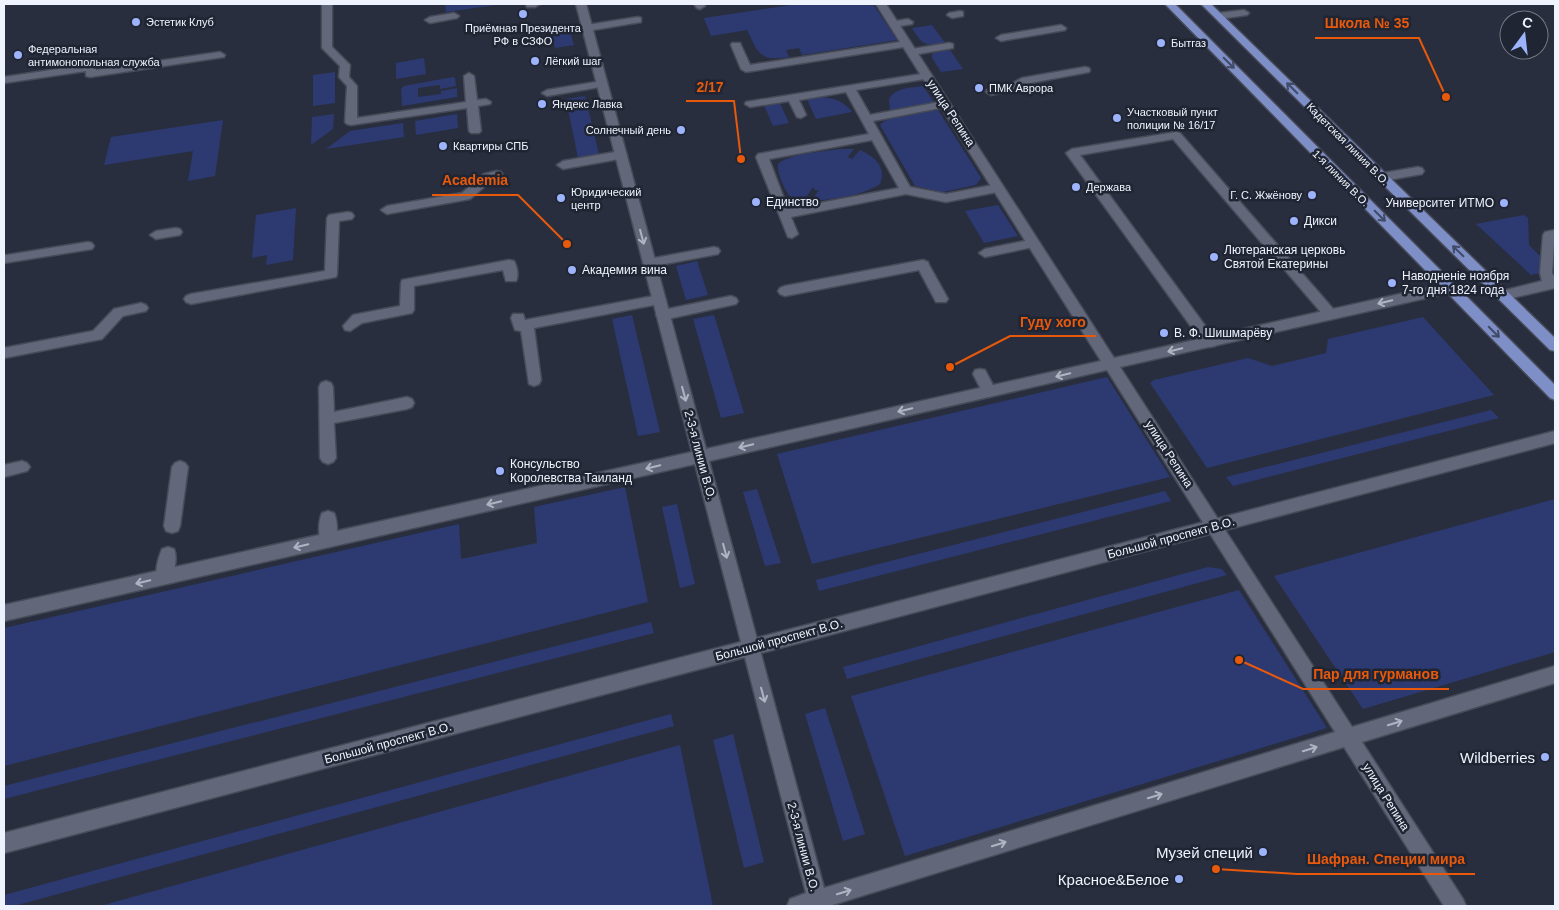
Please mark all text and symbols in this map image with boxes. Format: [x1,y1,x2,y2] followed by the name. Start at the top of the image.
[517,8,529,20] marker: Приёмная Президента РФ в СЗФО
[1315,9,1419,38] callout: Школа № 35
[1499,10,1549,60] north arrow
[1520,13,1534,31] text: С
[1325,15,1410,31] text: Школа № 35
[130,16,142,28] marker: Эстетик Клуб
[146,16,214,28] place label: Эстетик Клуб
[465,22,582,47] place label: Приёмная Президента РФ в СЗФО
[1155,37,1167,49] marker: Бытгаз
[1171,37,1206,49] place label: Бытгаз
[28,43,161,68] place label: Федеральная антимонопольная служба
[12,49,24,61] marker: Федеральная антимонопольная служба
[529,55,541,67] marker: Лёгкий шаг
[545,55,601,67] place label: Лёгкий шаг
[1222,57,1234,69] one-way arrow
[686,72,734,101] callout: 2/17
[924,77,978,149] street label: улица Репина
[696,79,724,95] text: 2/17
[973,82,985,94] marker: ПМК Аврора
[989,82,1054,94] place label: ПМК Аврора
[1286,82,1298,94] one-way arrow
[536,98,548,110] marker: Яндекс Лавка
[552,98,623,110] place label: Яндекс Лавка
[1304,100,1392,188] street label: Кадетская линия В.О.
[1127,106,1218,131] place label: Участковый пункт полиции № 16/17
[1111,112,1123,124] marker: Участковый пункт полиции № 16/17
[586,124,671,136] place label: Солнечный день
[675,124,687,136] marker: Солнечный день
[437,140,449,152] marker: Квартиры СПБ
[453,140,528,152] place label: Квартиры СПБ
[1310,147,1372,209] street label: 1-я линия В.О.
[432,166,518,195] callout: Academia
[442,172,508,188] text: Academia
[1070,181,1082,193] marker: Держава
[1086,181,1132,193] place label: Держава
[571,186,641,211] place label: Юридический центр
[1230,189,1302,201] place label: Г. С. Жжёнову
[1306,189,1318,201] marker: Г. С. Жжёнову
[555,192,567,204] marker: Юридический центр
[766,195,819,209] place label: Единство
[750,196,762,208] marker: Единство
[1386,196,1494,210] place label: Университет ИТМО
[1498,197,1510,209] marker: Университет ИТМО
[1373,210,1385,222] one-way arrow
[1304,214,1337,228] place label: Дикси
[1288,215,1300,227] marker: Дикси
[638,229,648,245] one-way arrow
[1224,243,1345,271] place label: Лютеранская церковь Святой Екатерины
[1452,245,1464,257] one-way arrow
[1208,251,1220,263] marker: Лютеранская церковь Святой Екатерины
[582,263,667,277] place label: Академия вина
[566,264,578,276] marker: Академия вина
[1402,269,1509,297] place label: Наводненiе ноября 7-го дня 1824 года
[1386,277,1398,289] marker: Наводненiе ноября 7-го дня 1824 года
[1377,298,1393,307] one-way arrow
[1010,307,1096,336] callout: Гуду хого
[1020,314,1086,330] text: Гуду хого
[1174,326,1272,340] place label: В. Ф. Шишмарёву
[1487,326,1500,338] one-way arrow
[1158,327,1170,339] marker: В. Ф. Шишмарёву
[1168,346,1184,355] one-way arrow
[1056,371,1072,380] one-way arrow
[680,386,689,402] one-way arrow
[897,406,913,416] one-way arrow
[681,409,719,501] street label: 2-3-я линии В.О.
[1142,418,1196,490] street label: улица Репина
[739,442,755,451] one-way arrow
[510,457,632,485] place label: Консульство Королевства Таиланд
[645,463,661,472] one-way arrow
[494,465,506,477] marker: Консульство Королевства Таиланд
[486,498,502,508] one-way arrow
[1106,514,1236,562] street label: Большой проспект В.О.
[294,542,310,551] one-way arrow
[721,543,730,559] one-way arrow
[135,578,151,587] one-way arrow
[714,616,844,664] street label: Большой проспект В.О.
[1303,660,1449,689] callout: Пар для гурманов
[1313,666,1439,682] text: Пар для гурманов
[759,687,769,703] one-way arrow
[1387,718,1403,728] one-way arrow
[323,719,453,767] street label: Большой проспект В.О.
[1302,743,1318,753] one-way arrow
[1460,749,1535,766] place label: Wildberries
[1539,751,1551,763] marker: Wildberries
[1360,761,1413,834] street label: улица Репина
[1146,791,1162,801] one-way arrow
[784,801,822,893] street label: 2-3-я линии В.О.
[991,838,1007,848] one-way arrow
[1156,844,1253,861] place label: Музей специй
[1297,845,1475,874] callout: Шафран. Специи мира
[1257,846,1269,858] marker: Музей специй
[1307,851,1465,867] text: Шафран. Специи мира
[1058,871,1169,888] place label: Красное&Белое
[1173,873,1185,885] marker: Красное&Белое
[836,886,852,896] one-way arrow

